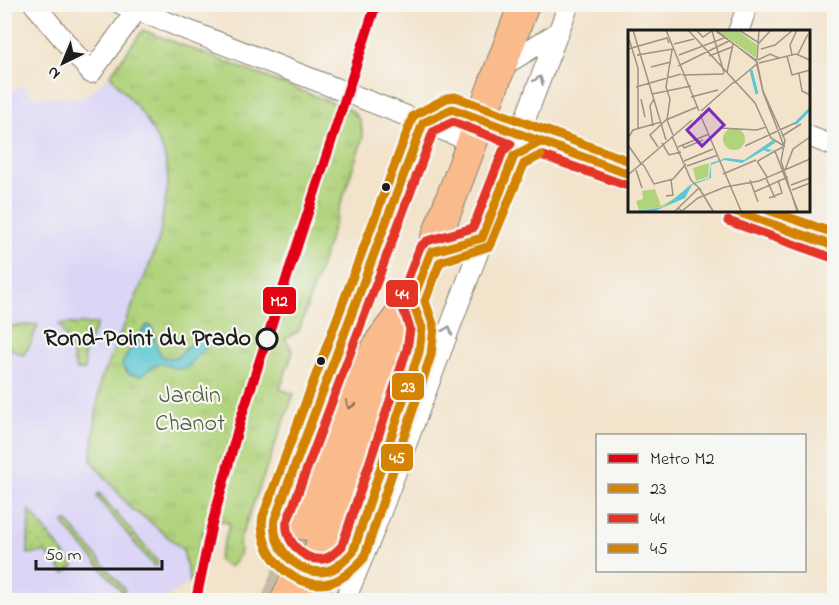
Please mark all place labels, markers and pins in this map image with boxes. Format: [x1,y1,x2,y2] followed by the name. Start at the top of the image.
[380,181,392,193] unlabelled marker
[44,322,251,357] place label: Rond-Point du Prado
[256,328,278,350] marker: Rond-Point du Prado
[315,355,327,367] unlabelled marker

